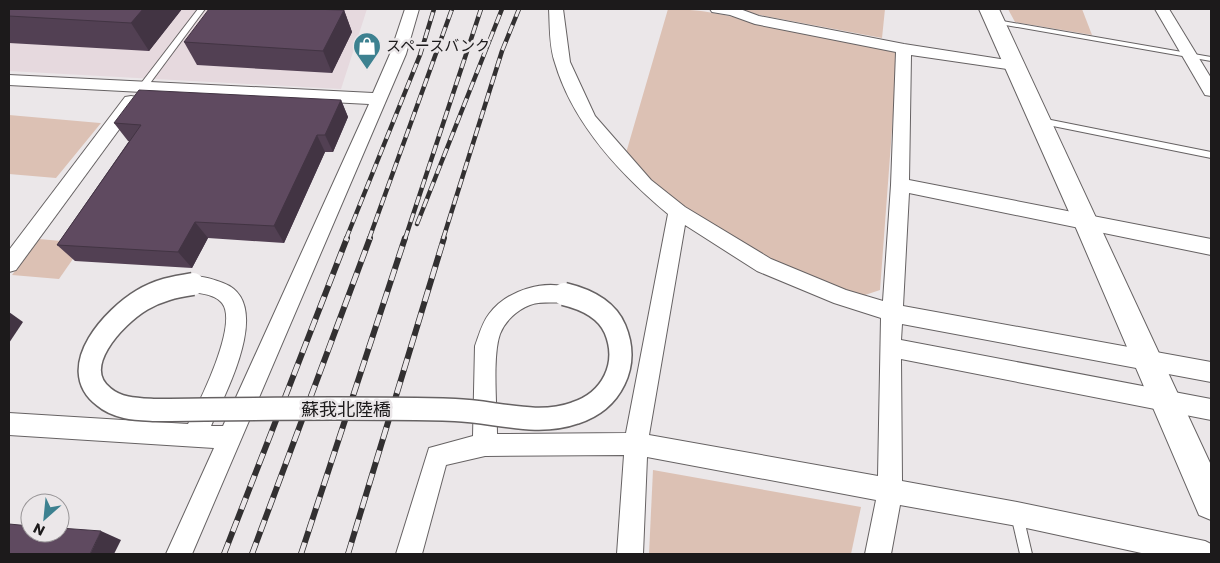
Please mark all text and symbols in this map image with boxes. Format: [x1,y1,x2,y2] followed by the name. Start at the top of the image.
[352,31,382,70] shop icon: スペースバンク
[386,35,490,56] place label: スペースバンク
[301,397,391,422] street label: 蘇我北陸橋
[20,493,70,543] north arrow
[30,518,48,541] text: N

